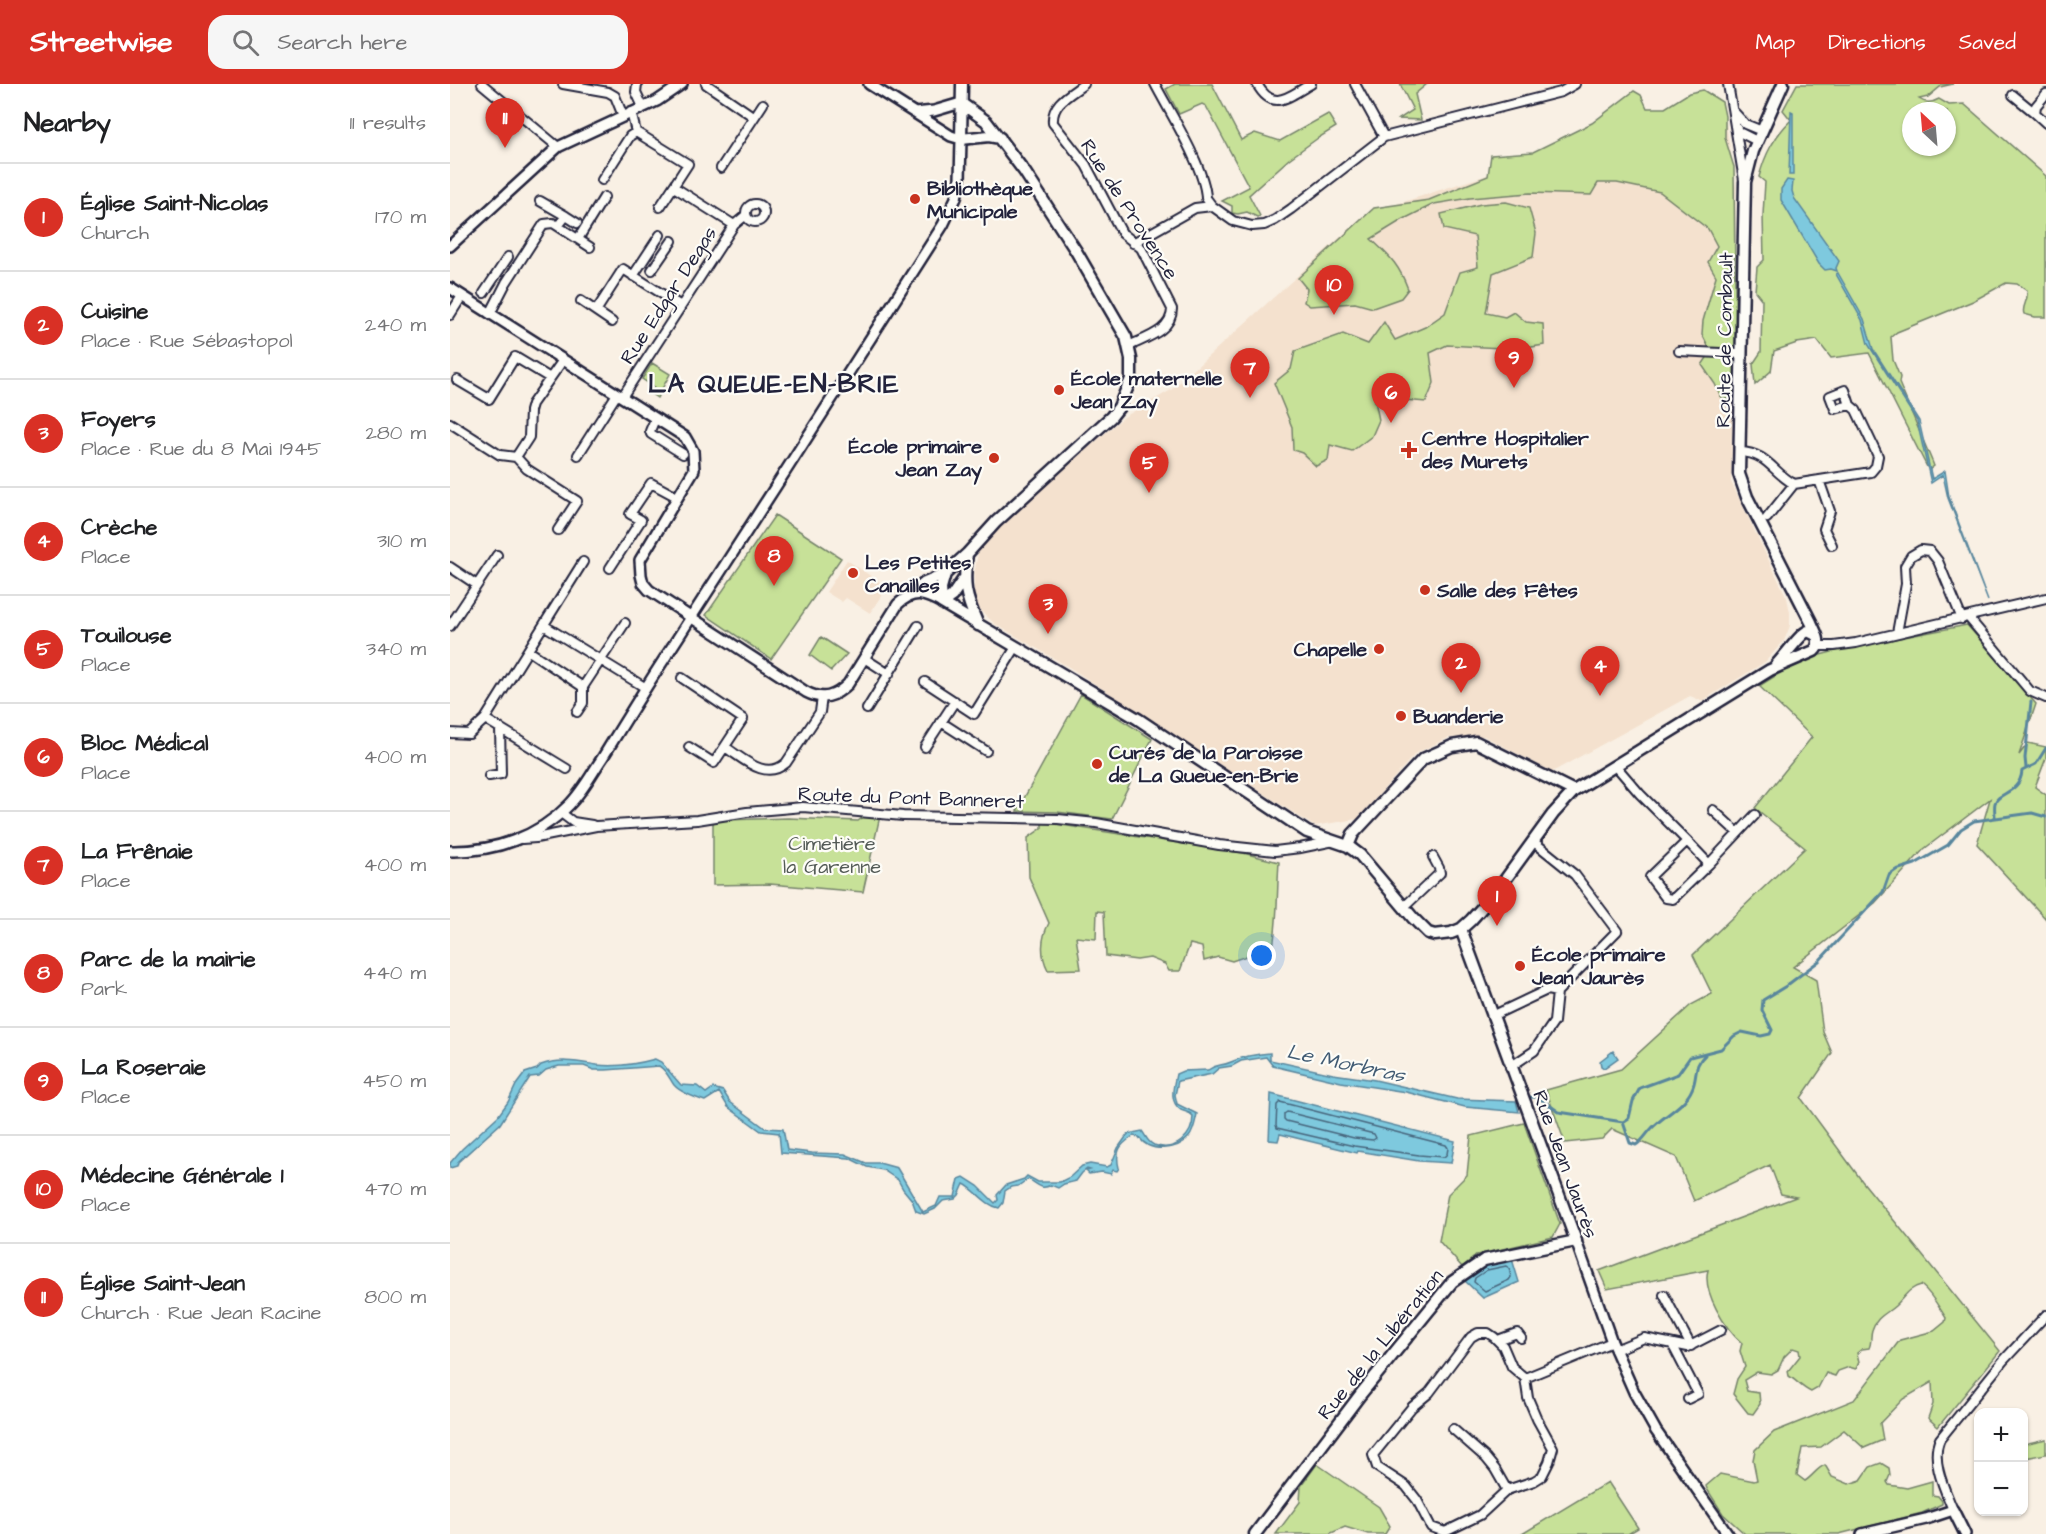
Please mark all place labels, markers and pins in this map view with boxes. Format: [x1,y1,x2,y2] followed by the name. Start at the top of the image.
[486,98,524,148] pin: 11
[927,175,1033,226] place label: Bibliothèque Municipale
[908,192,922,206] marker: Bibliothèque Municipale
[1314,266,1354,315] pin: 10
[1494,338,1534,388] pin: 9
[1230,348,1270,398] pin: 7
[1070,365,1223,417] place label: École maternelle Jean Zay
[1372,374,1410,423] pin: 6
[1052,383,1066,397] marker: École maternelle Jean Zay
[1421,425,1590,476] place label: Centre Hospitalier des Murets
[848,433,982,485] place label: École primaire Jean Zay
[1400,441,1418,459] marker: Centre Hospitalier des Murets
[1130,444,1168,493] pin: 5
[987,451,1001,465] marker: École primaire Jean Zay
[754,536,794,586] pin: 8
[865,549,971,600] place label: Les Petites Canailles
[846,566,860,580] marker: Les Petites Canailles
[1436,577,1578,605] place label: Salle des Fêtes
[1418,583,1432,597] marker: Salle des Fêtes
[1028,584,1068,634] pin: 3
[1294,636,1367,664] place label: Chapelle
[1372,642,1386,656] marker: Chapelle
[1442,644,1480,693] pin: 2
[1580,646,1620,696] pin: 4
[1413,703,1504,731] place label: Buanderie
[1394,709,1408,723] marker: Buanderie
[1108,739,1303,790] place label: Curés de la Paroisse de La Queue-en-Brie
[1090,757,1104,771] marker: Curés de la Paroisse de La Queue-en-Brie
[1478,876,1516,926] pin: 1
[1531,941,1666,992] place label: École primaire Jean Jaurès
[1513,959,1527,973] marker: École primaire Jean Jaurès

